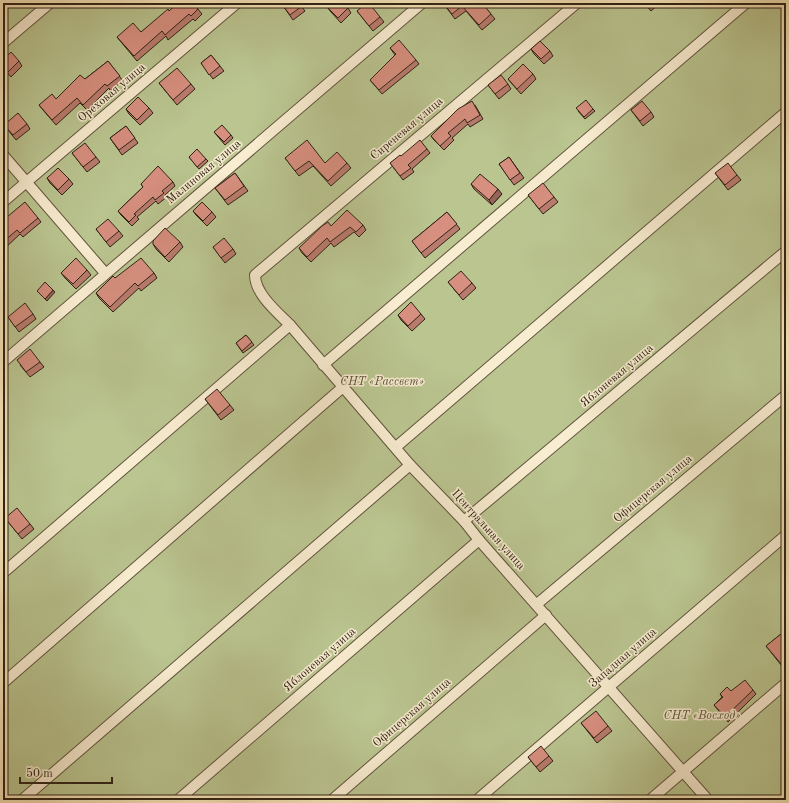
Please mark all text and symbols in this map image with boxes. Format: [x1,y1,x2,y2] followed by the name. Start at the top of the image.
[76,61,148,125] street label: Ореховая улица
[369,95,445,163] street label: Сиреневая улица
[165,137,244,206] street label: Малиновая улица
[578,342,656,410] street label: Яблоневая улица
[340,376,424,388] park label: СНТ «Рассвет»
[611,453,695,525] street label: Офицерская улица
[449,488,527,572] street label: Центральная улица
[282,626,358,694] street label: Яблоневая улица
[587,626,659,690] street label: Западная улица
[371,676,453,750] street label: Офицерская улица
[664,710,741,722] park label: СНТ «Восход»
[20,759,112,785] scale bar
[26,767,53,780] text: 50 m

